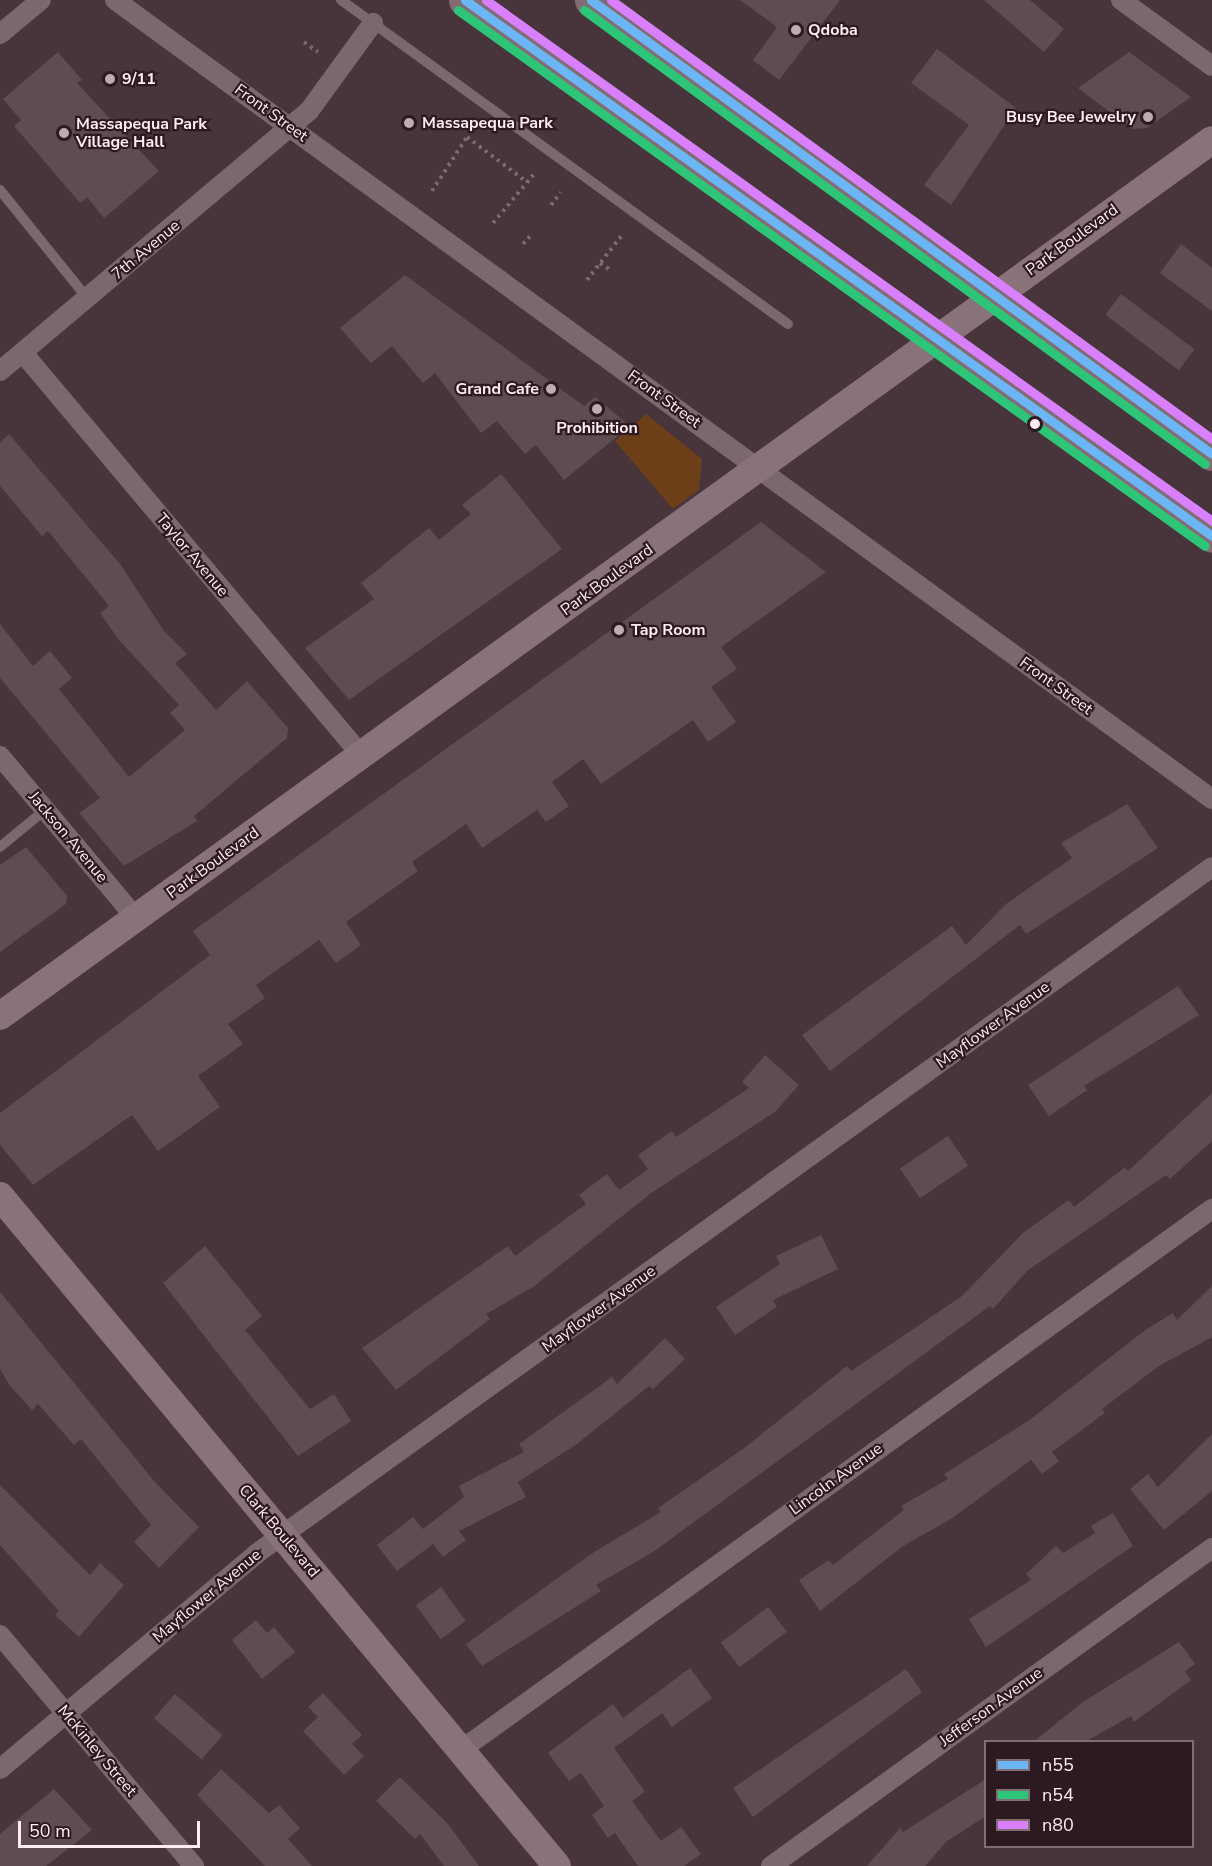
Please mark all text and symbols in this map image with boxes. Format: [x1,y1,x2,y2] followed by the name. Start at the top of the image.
[808,20,858,40] place label: Qdoba
[789,23,803,37] marker: Qdoba
[122,69,156,89] place label: 9/11
[103,72,117,86] marker: 9/11
[231,80,311,146] street label: Front Street
[1006,107,1136,127] place label: Busy Bee Jewelry
[1141,110,1155,124] marker: Busy Bee Jewelry
[422,113,553,133] place label: Massapequa Park
[76,114,207,152] place label: Massapequa Park Village Hall
[400,114,418,132] marker: Massapequa Park
[57,126,71,140] marker: Massapequa Park Village Hall
[1022,200,1122,280] street label: Park Boulevard
[108,216,184,284] street label: 7th Avenue
[624,366,704,432] street label: Front Street
[455,379,539,399] place label: Grand Cafe
[544,382,558,396] marker: Grand Cafe
[590,402,604,416] marker: Prohibition
[556,418,638,438] place label: Prohibition
[1029,418,1041,430] unlabelled marker
[152,509,232,601] street label: Taylor Avenue
[557,540,657,620] street label: Park Boulevard
[631,620,706,640] place label: Tap Room
[612,623,626,637] marker: Tap Room
[1016,653,1096,719] street label: Front Street
[24,787,112,887] street label: Jackson Avenue
[163,823,263,903] street label: Park Boulevard
[933,977,1053,1073] street label: Mayflower Avenue
[539,1261,659,1357] street label: Mayflower Avenue
[786,1439,886,1519] street label: Lincoln Avenue
[235,1481,323,1581] street label: Clark Boulevard
[149,1545,265,1647] street label: Mayflower Avenue
[936,1663,1046,1751] street label: Jefferson Avenue
[53,1702,141,1800] street label: McKinley Street
[984,1740,1194,1848] legend
[1042,1753,1074,1777] text: n55
[1042,1783,1074,1807] text: n54
[21,1809,202,1847] scale bar
[1042,1813,1074,1837] text: n80
[29,1819,71,1843] text: 50 m

